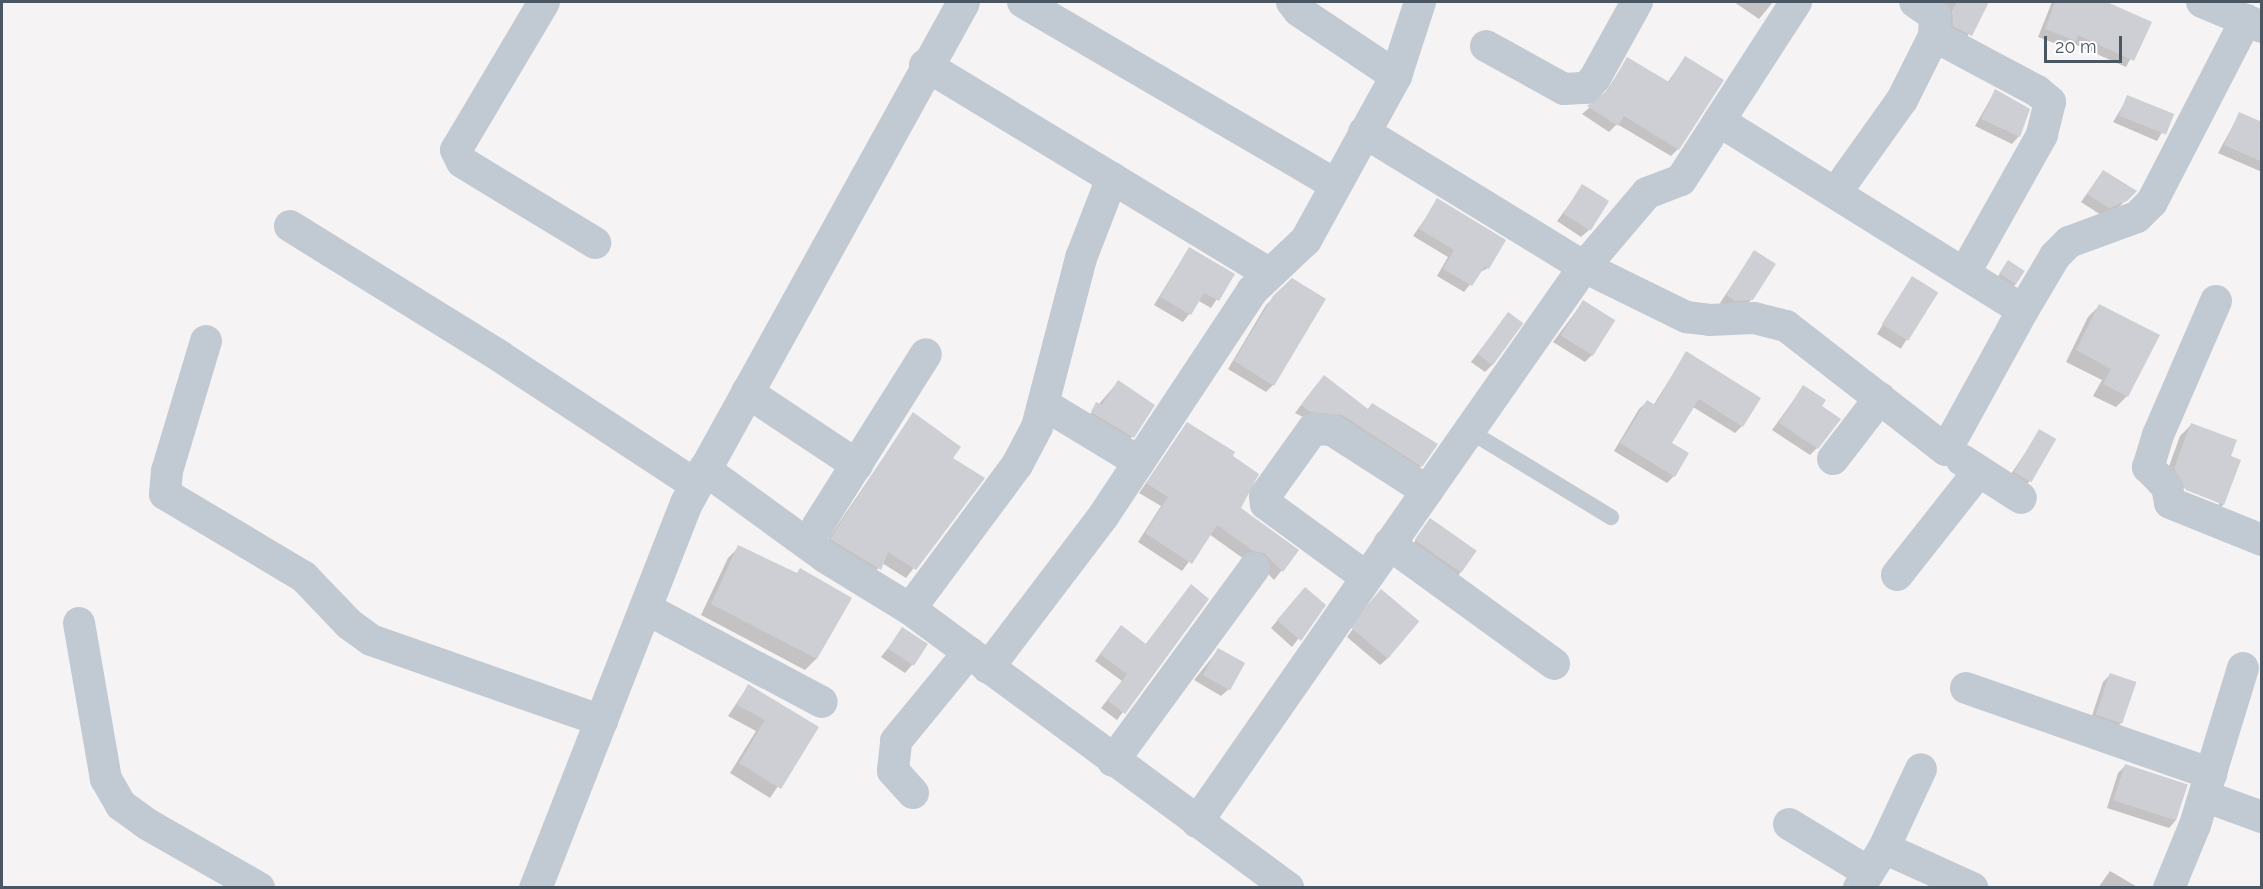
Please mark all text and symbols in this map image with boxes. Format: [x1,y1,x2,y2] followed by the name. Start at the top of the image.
[2047,24,2125,62] scale bar
[2055,36,2097,57] text: 20 m

